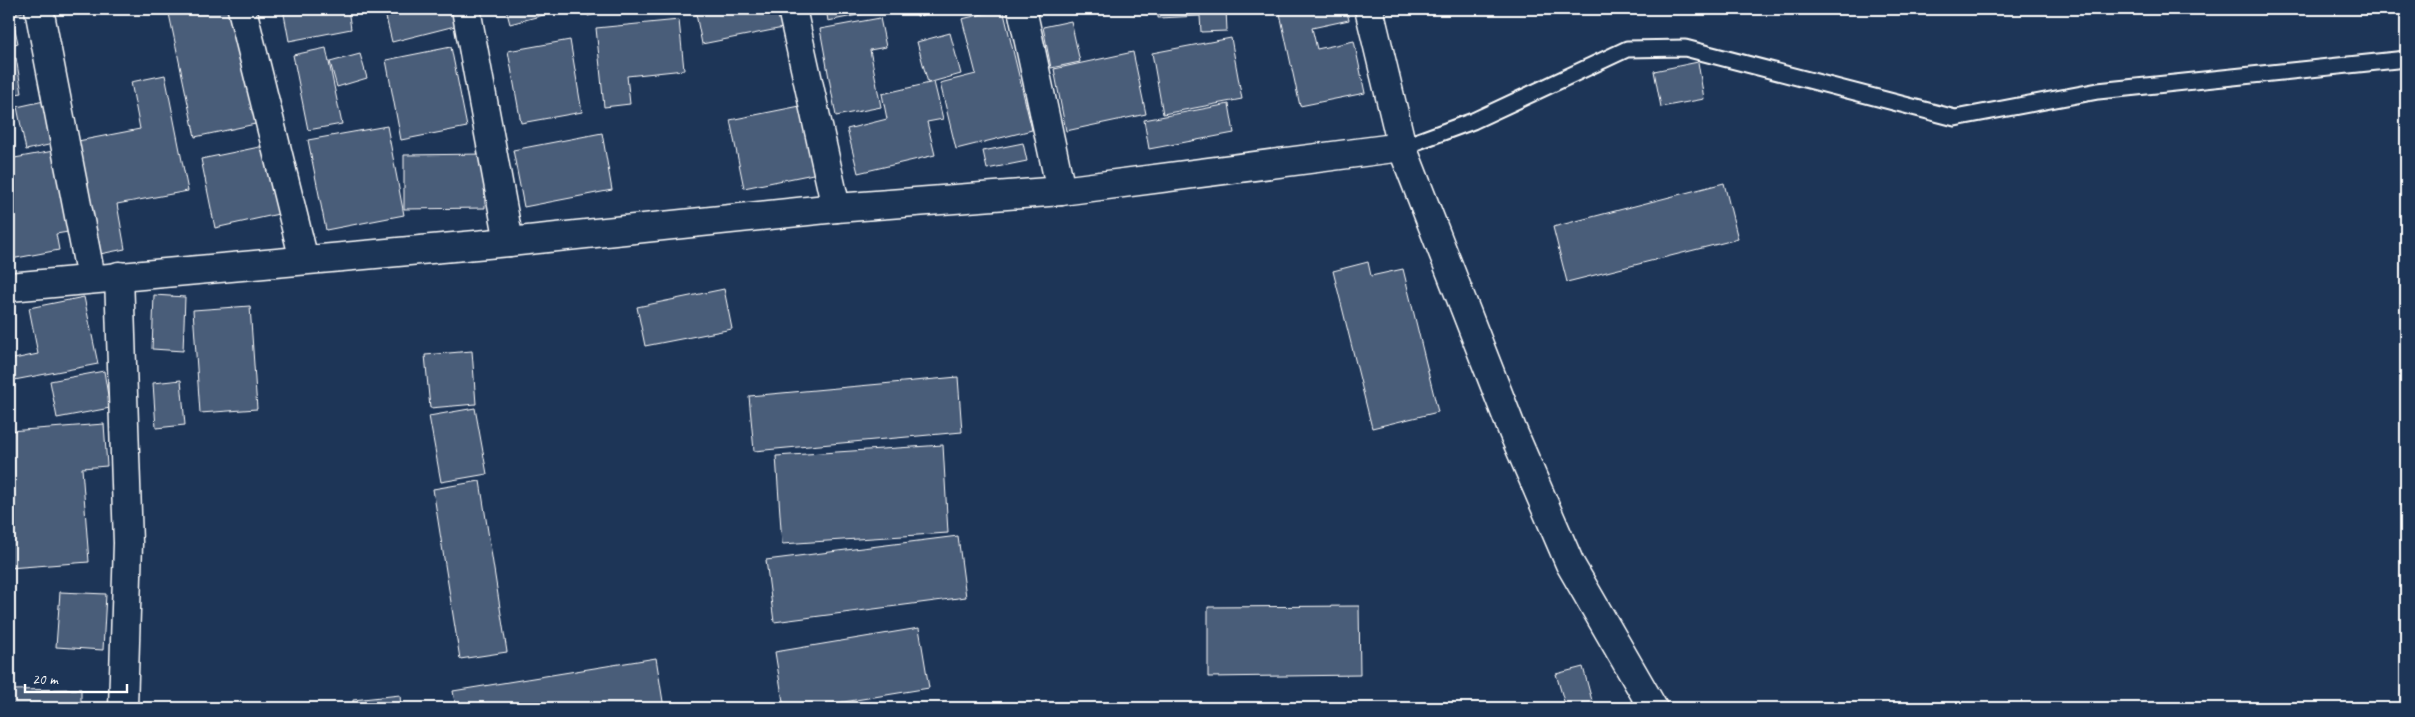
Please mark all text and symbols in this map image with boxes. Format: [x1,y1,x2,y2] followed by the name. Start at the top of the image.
[25,662,128,694] scale bar
[32,670,59,689] text: 20 m

